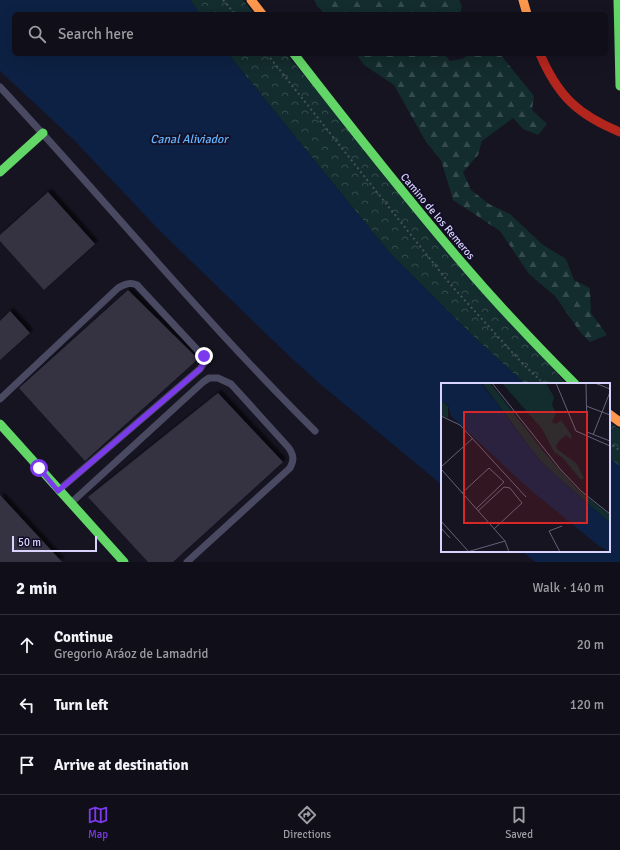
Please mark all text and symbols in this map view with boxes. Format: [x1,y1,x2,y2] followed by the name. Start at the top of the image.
[12,12,608,56] search box
[26,23,48,45] icon: search
[58,25,134,43] text: Search here
[150,132,229,147] water label: Canal Aliviador
[398,171,478,262] street label: Camino de los Remeros
[195,347,213,365] route end
[441,383,610,552] inset map
[30,459,48,477] route start
[12,534,97,553] scale bar
[18,536,41,549] text: 50 m
[16,578,57,599] text: 2 min
[533,580,604,596] text: Walk · 140 m
[54,628,113,646] text: Continue
[16,634,38,656] icon: ahead
[577,637,604,653] text: 20 m
[54,646,208,662] text: Gregorio Aráoz de Lamadrid
[16,694,38,716] icon: left
[54,696,108,714] text: Turn left
[570,697,604,713] text: 120 m
[16,754,38,776] icon: arrive
[54,756,189,774] text: Arrive at destination
[87,804,109,841] tab: Map
[283,804,331,841] tab: Directions
[505,804,533,841] tab: Saved

